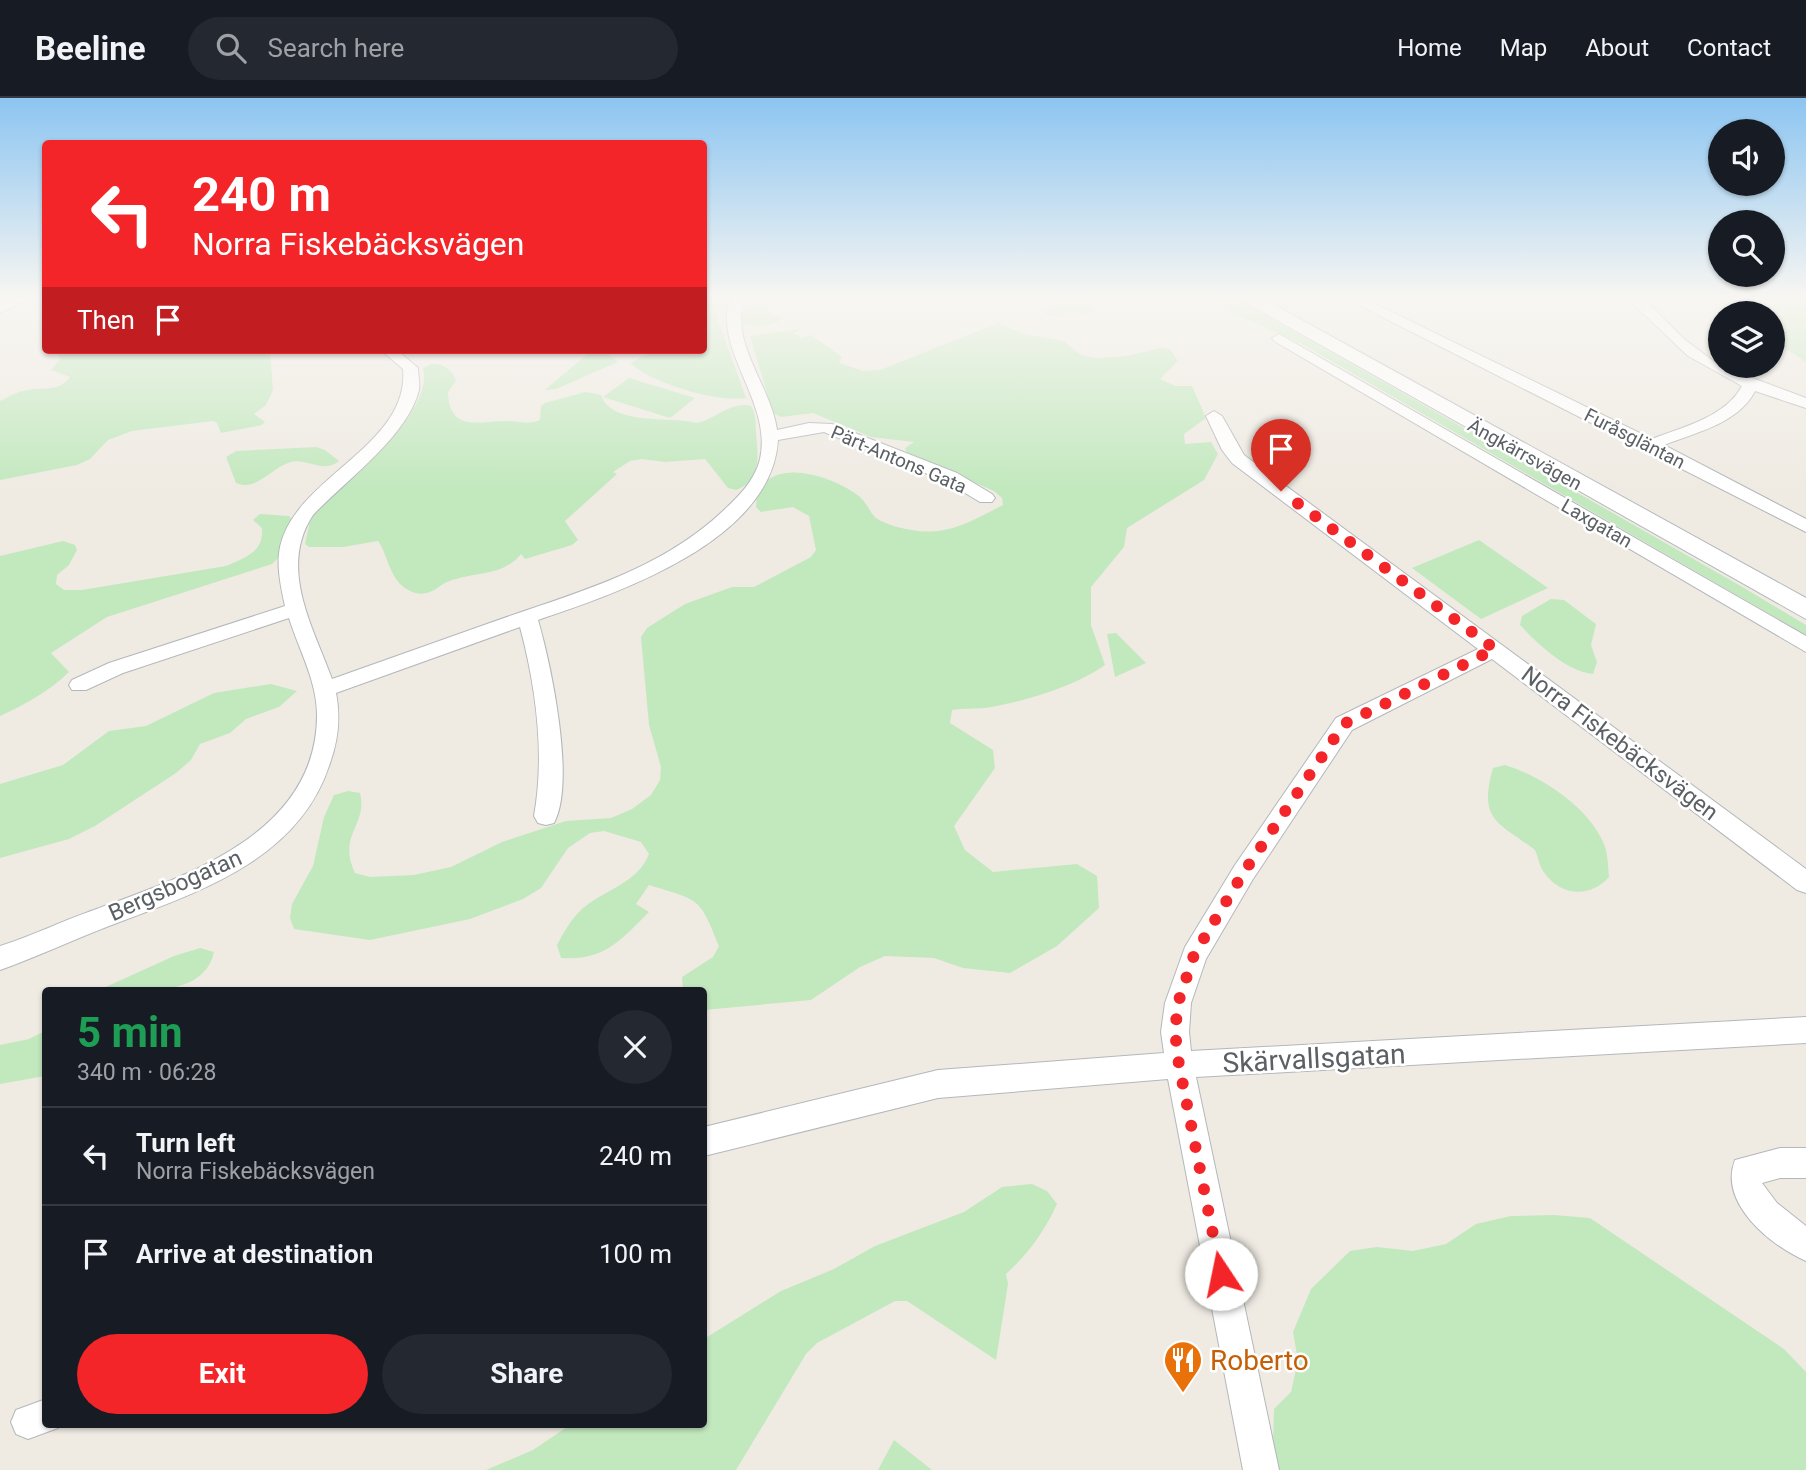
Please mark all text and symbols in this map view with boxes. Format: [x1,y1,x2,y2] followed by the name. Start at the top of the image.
[188,17,678,80] search box
[35,29,146,68] text: Beeline
[212,29,250,67] icon: search
[268,33,404,63] text: Search here
[1397,34,1462,62] text: Home
[1500,34,1547,62] text: Map
[1585,34,1649,62] text: About
[1687,34,1771,62] text: Contact
[1708,119,1785,378] map controls
[1708,119,1785,196] button: sound
[192,166,331,223] text: 240 m
[77,168,168,259] icon: left
[1708,210,1785,287] button: search
[192,225,524,263] text: Norra Fiskebäcksvägen
[149,301,187,339] icon: arrive
[1708,301,1785,378] button: layers
[77,305,135,335] text: Then
[1580,403,1689,474] street label: Furåsgläntan
[1464,414,1586,495] street label: Ängkärrsvägen
[1251,419,1311,491] pin
[827,421,970,498] street label: Pärt-Antons Gata
[1262,430,1300,468] icon: arrive
[1557,494,1636,553] street label: Laxgatan
[1516,661,1723,826] street label: Norra Fiskebäcksvägen
[104,844,246,927] street label: Bergsbogatan
[77,1008,183,1057] text: 5 min
[598,1010,672,1084] button: close
[1222,1037,1406,1080] street label: Skärvallsgatan
[77,1059,216,1086] text: 340 m · 06:28
[136,1128,235,1158] text: Turn left
[77,1137,115,1175] icon: left
[599,1141,672,1171] text: 240 m
[136,1158,375,1185] text: Norra Fiskebäcksvägen
[77,1235,115,1273] icon: arrive
[1184,1237,1258,1311] position arrow
[136,1239,373,1269] text: Arrive at destination
[599,1239,672,1269] text: 100 m
[77,1334,368,1414] button: Exit
[382,1334,672,1414] button: Share
[1162,1339,1204,1394] restaurant icon: Roberto
[1210,1344,1309,1377] place label: Roberto

